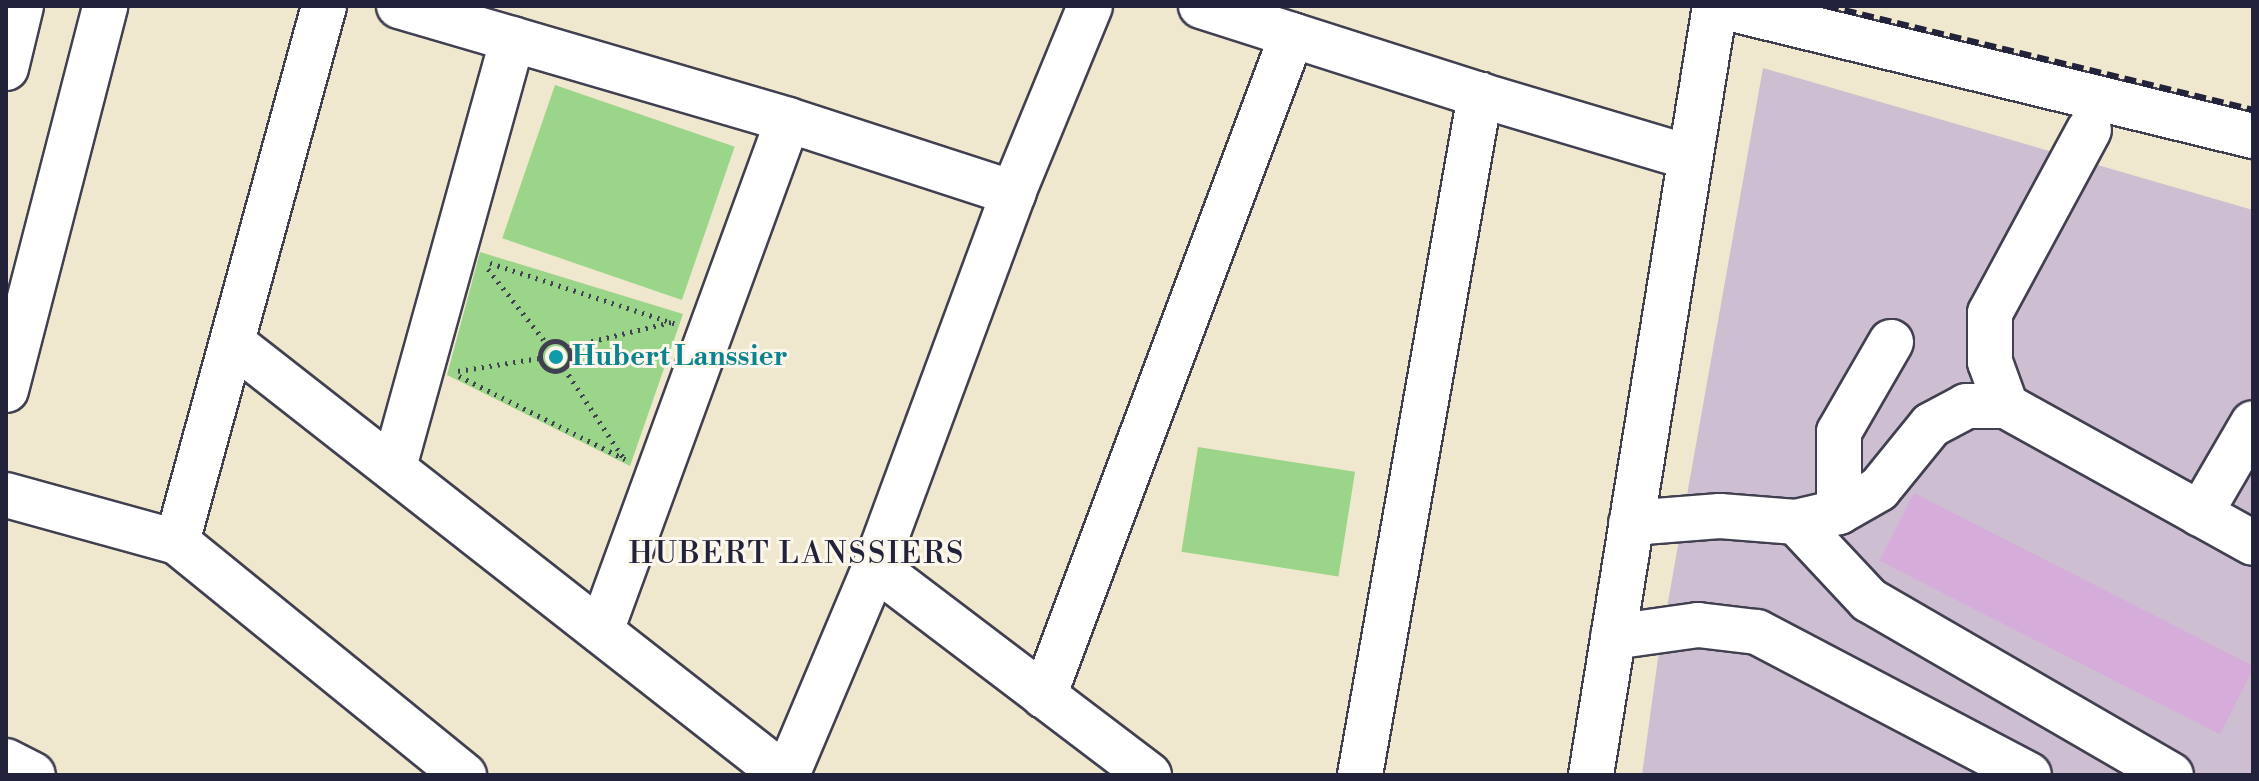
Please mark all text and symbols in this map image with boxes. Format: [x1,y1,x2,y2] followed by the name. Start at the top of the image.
[572,340,788,374] place label: Hubert Lanssier
[547,348,565,366] marker: Hubert Lanssier
[629,536,965,572] district label: HUBERT LANSSIERS

